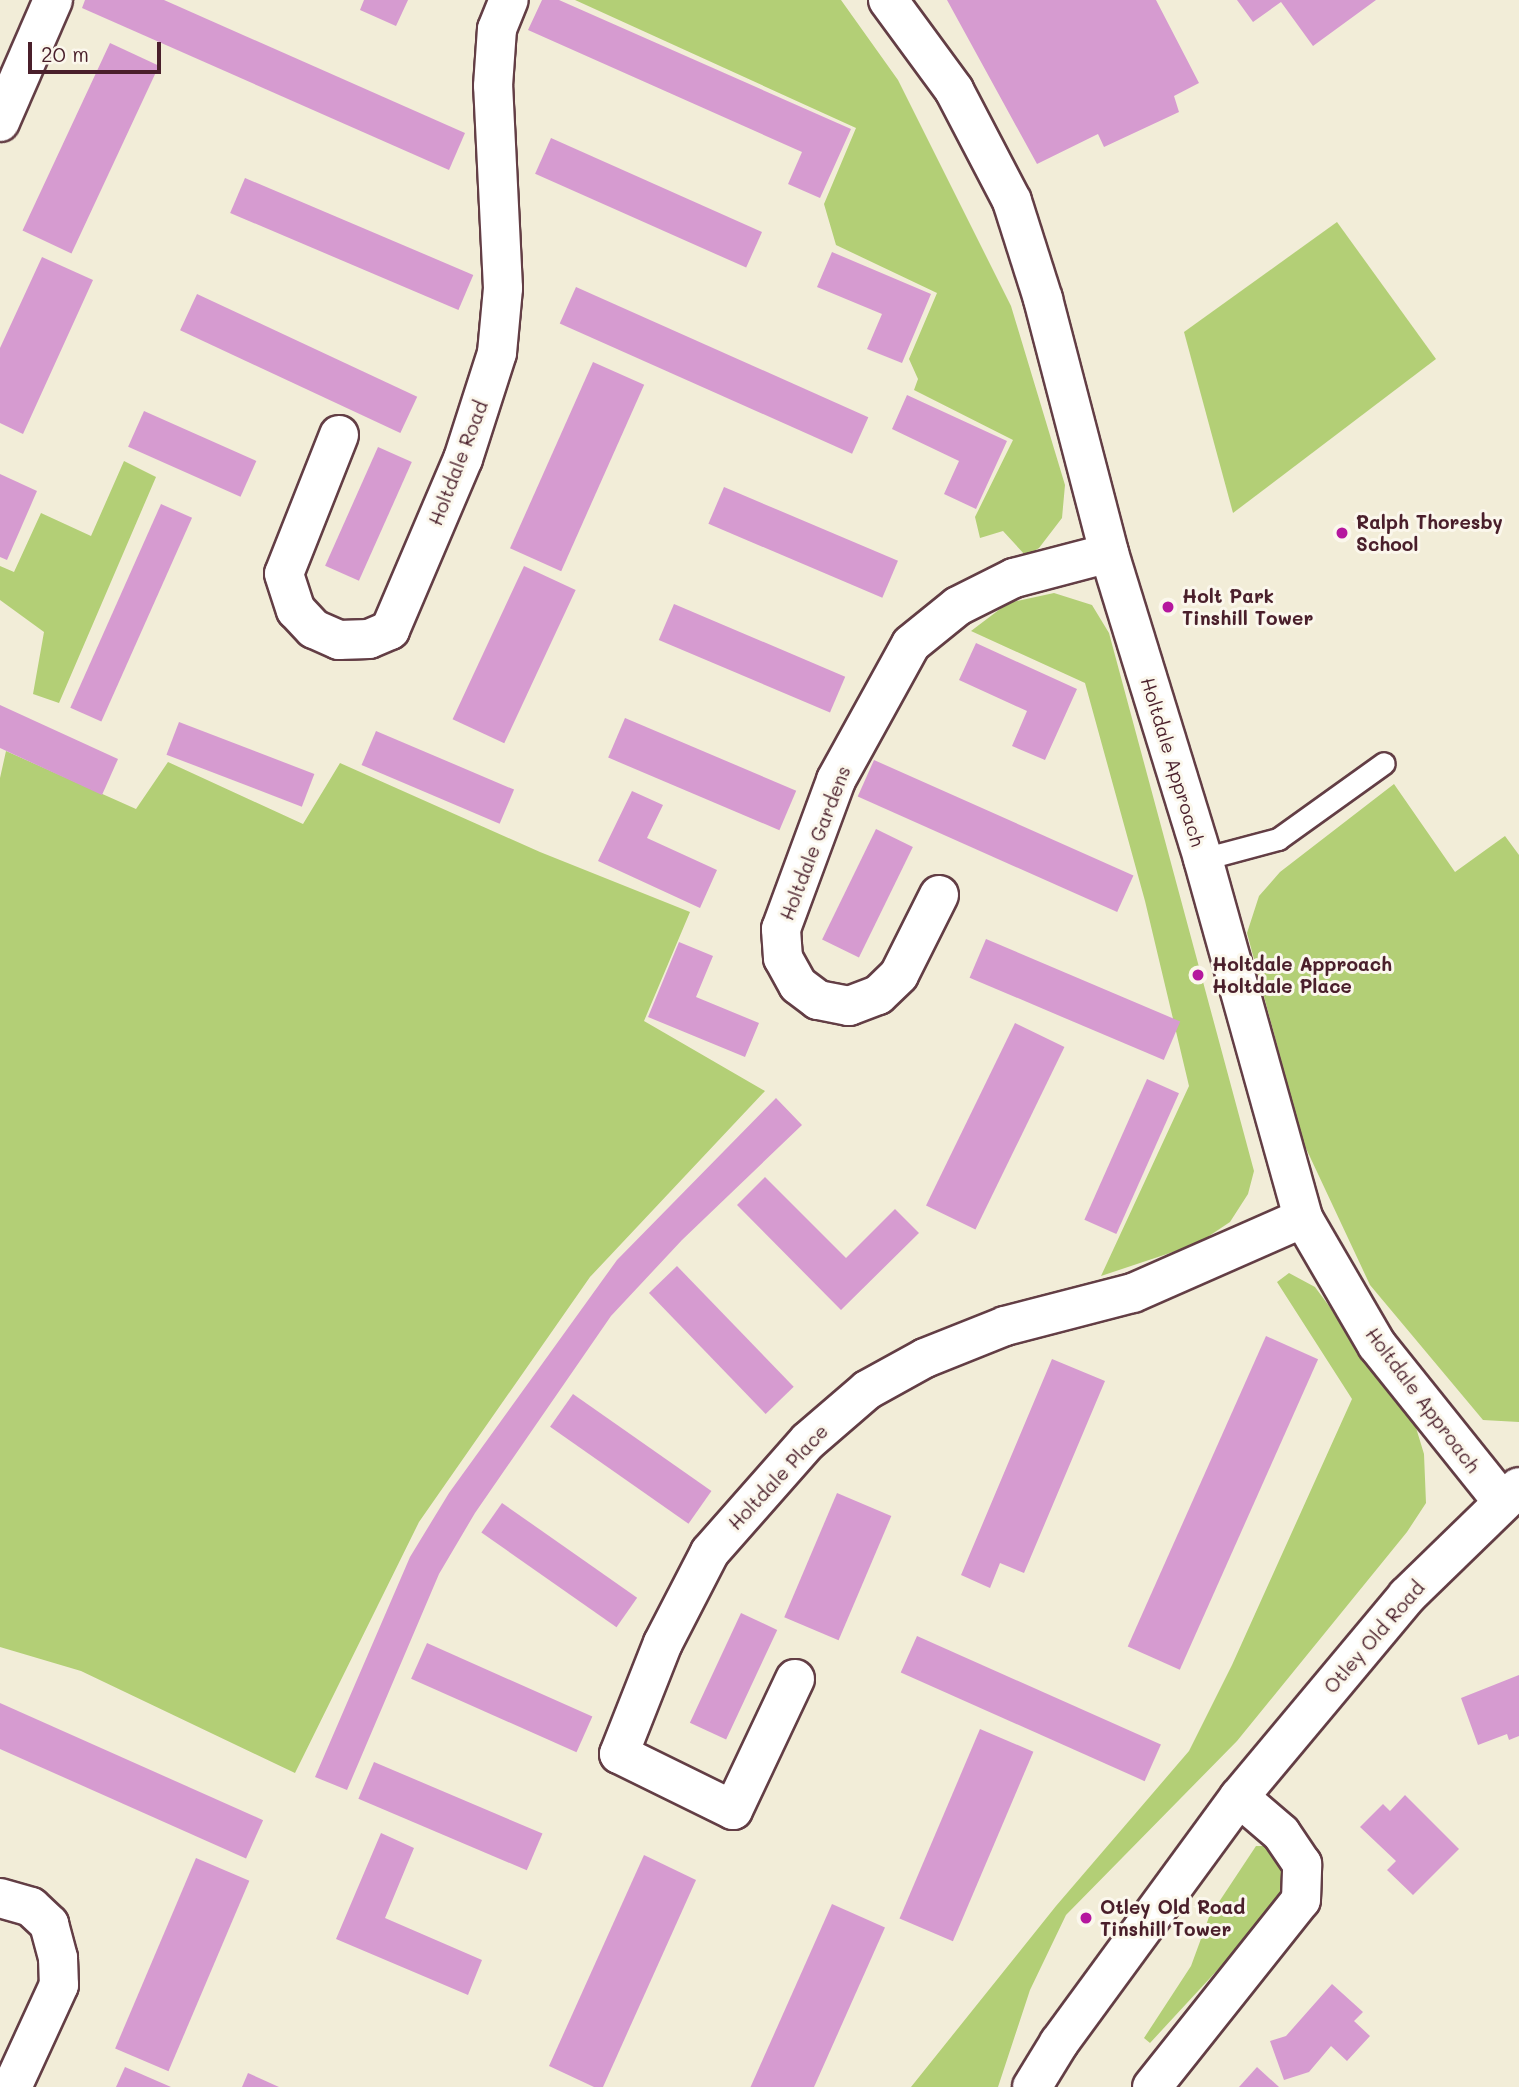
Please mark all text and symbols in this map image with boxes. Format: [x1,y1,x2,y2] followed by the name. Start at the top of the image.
[32,28,164,72] scale bar
[41,40,89,67] text: 20 m
[424,397,492,529] street label: Holtdale Road
[1356,511,1503,555] place label: Ralph Thoresby School
[1334,525,1350,541] marker: Ralph Thoresby School
[1182,585,1313,629] place label: Holt Park Tinshill Tower
[1160,599,1176,615] marker: Holt Park Tinshill Tower
[1136,675,1210,849] street label: Holtdale Approach
[775,763,855,923] street label: Holtdale Gardens
[1212,953,1392,997] place label: Holtdale Approach Holtdale Place
[1190,967,1206,983] marker: Holtdale Approach Holtdale Place
[1361,1323,1485,1477] street label: Holtdale Approach
[723,1420,833,1534] street label: Holtdale Place
[1319,1576,1429,1698] street label: Otley Old Road
[1100,1896,1245,1940] place label: Otley Old Road Tinshill Tower
[1078,1910,1094,1926] marker: Otley Old Road Tinshill Tower

